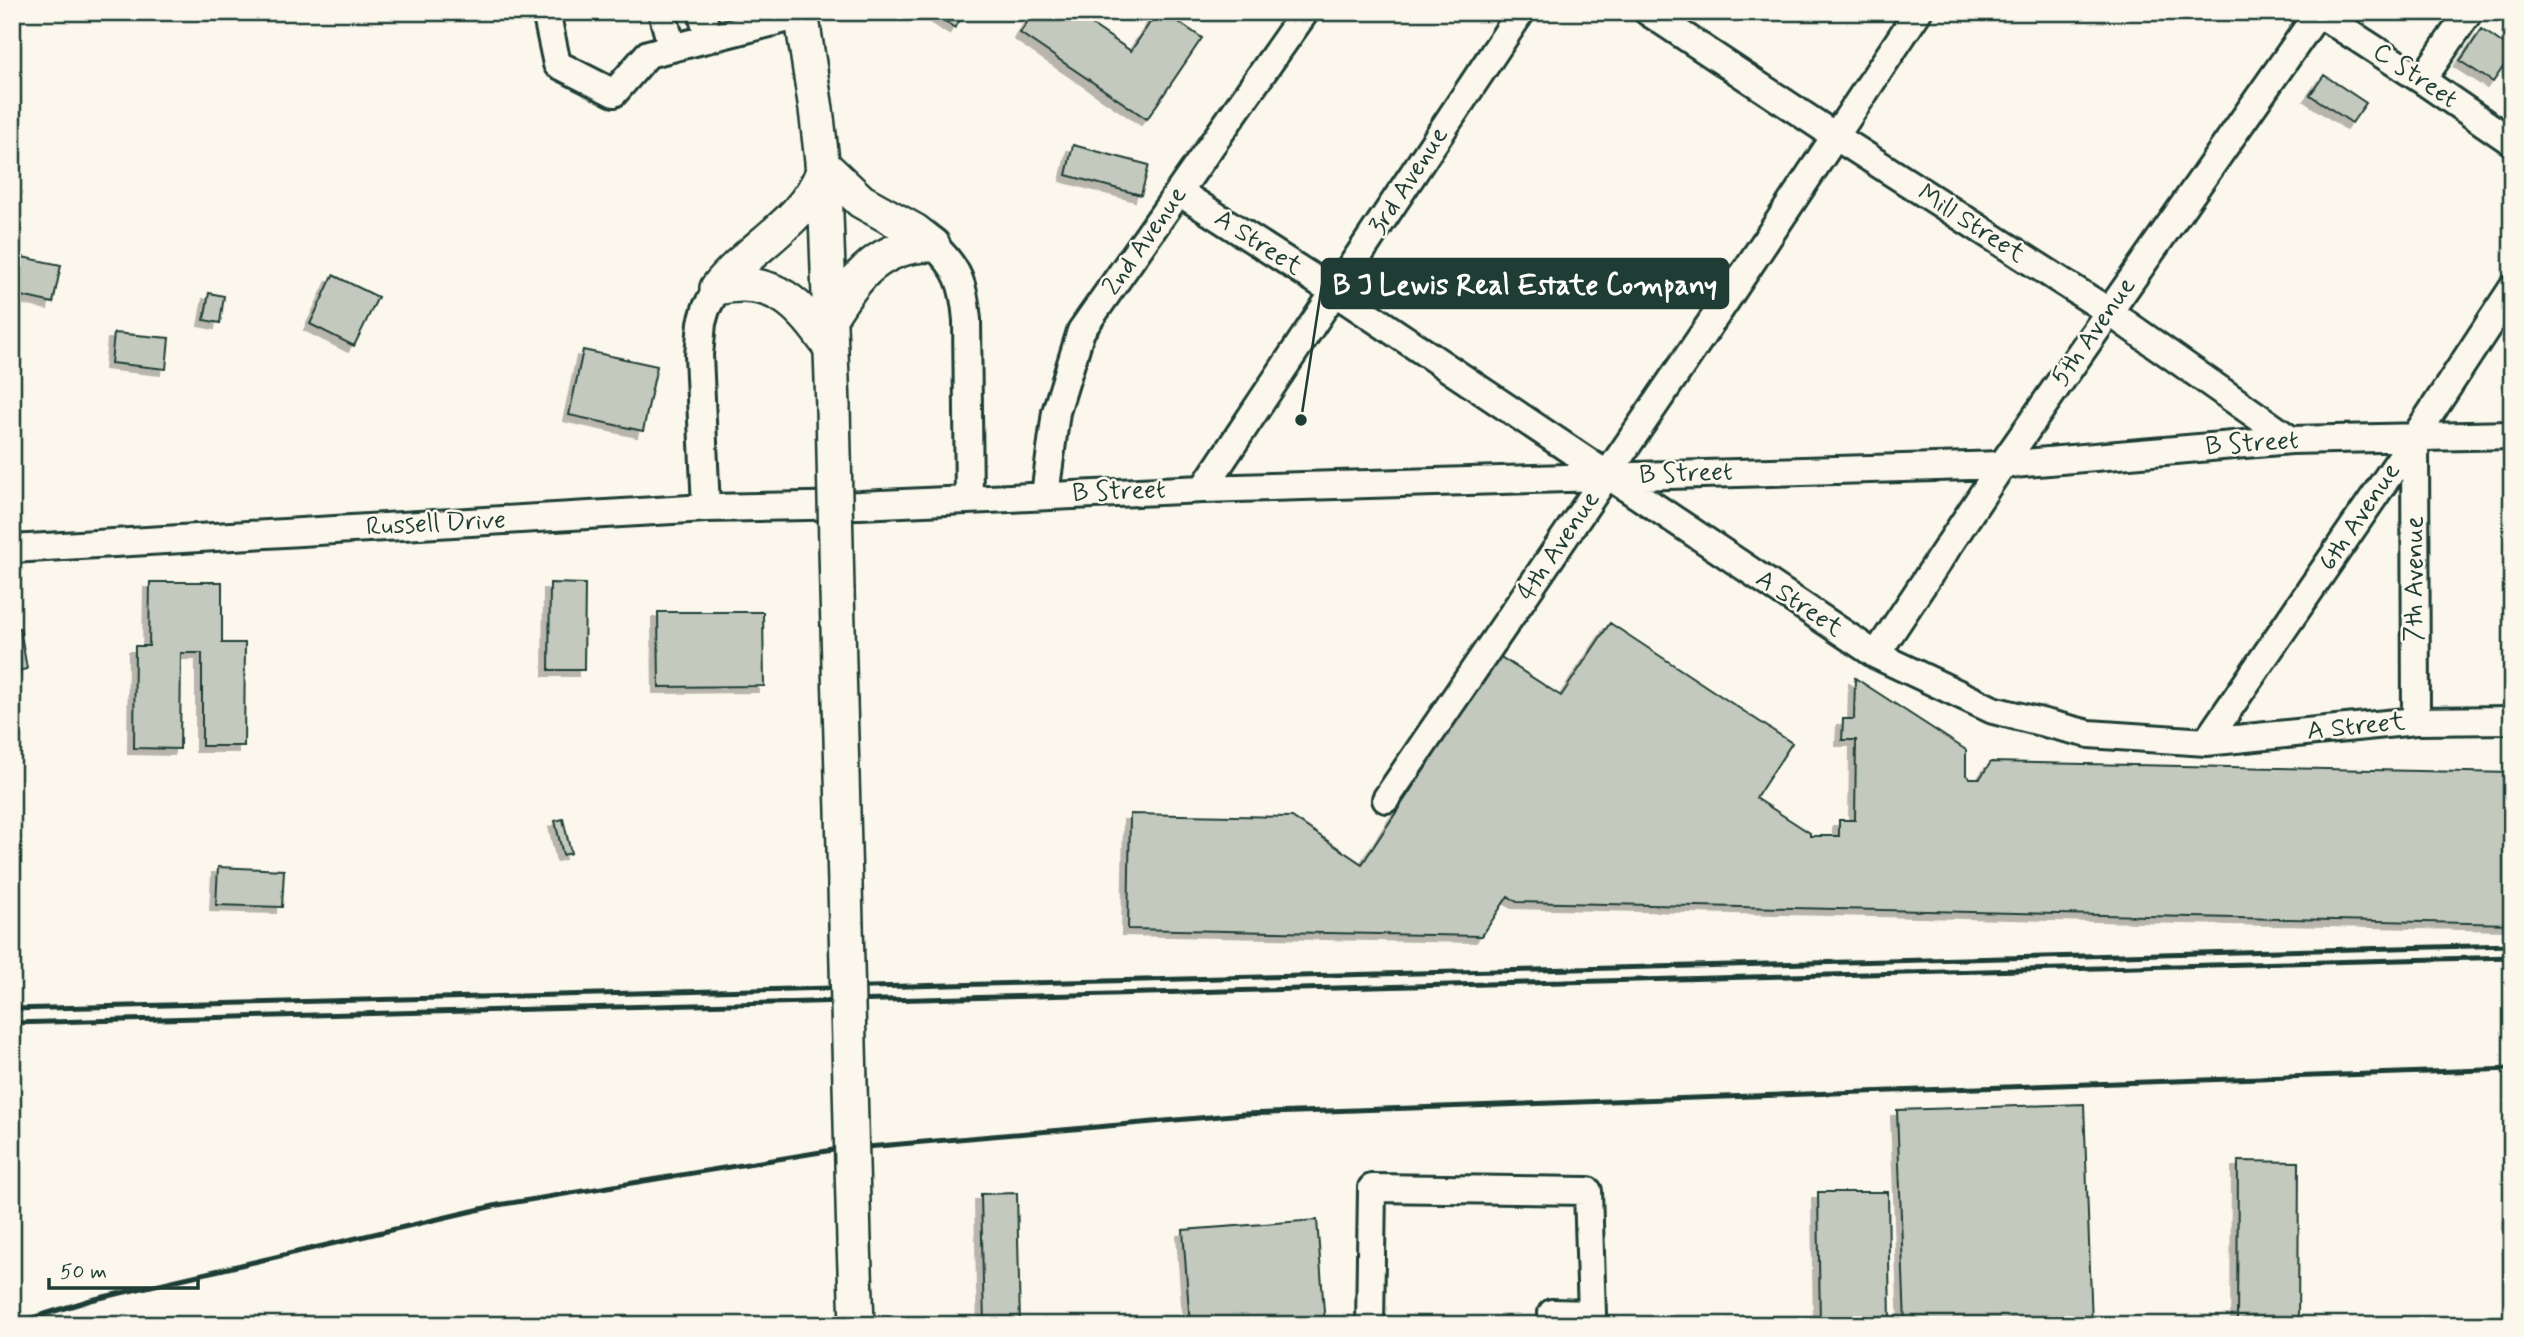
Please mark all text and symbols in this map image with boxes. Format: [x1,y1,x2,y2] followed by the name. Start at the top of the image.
[2366,35,2464,117] street label: C Street
[1361,120,1457,241] street label: 3rd Avenue
[1911,177,2031,271] street label: Mill Street
[1095,180,1195,302] street label: 2nd Avenue
[1207,202,1309,284] street label: A Street
[1322,259,1728,308] callout: B J Lewis Real Estate Company
[1333,268,1717,305] text: B J Lewis Real Estate Company
[2044,270,2144,393] street label: 5th Avenue
[2204,424,2300,464] street label: B Street
[1639,455,1733,493] street label: B Street
[2311,456,2409,578] street label: 6th Avenue
[1072,473,1166,511] street label: B Street
[1510,484,1608,608] street label: 4th Avenue
[365,503,507,545] street label: Russell Drive
[2398,516,2432,642] street label: 7th Avenue
[1749,562,1849,646] street label: A Street
[2305,705,2407,749] street label: A Street
[49,1246,198,1290] scale bar
[60,1258,107,1286] text: 50 m

